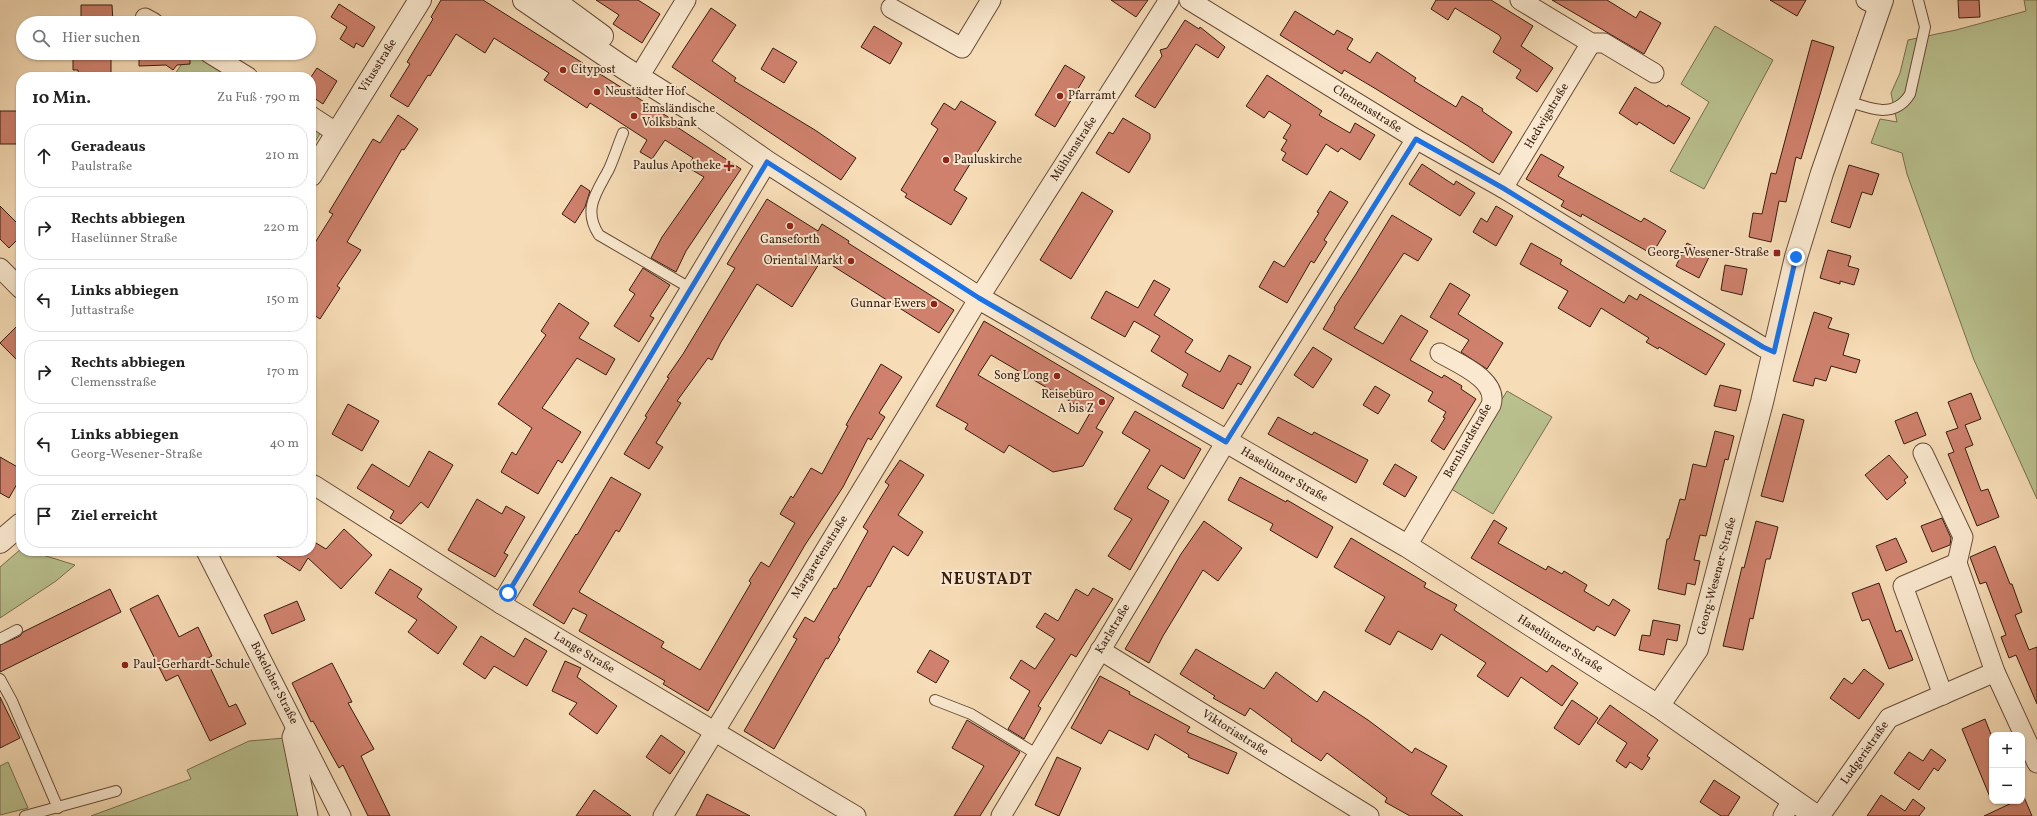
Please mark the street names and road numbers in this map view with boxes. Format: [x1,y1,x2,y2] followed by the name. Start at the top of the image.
[355,36,401,96] street label: Vitusstraße
[1521,80,1573,152] street label: Hedwigstraße
[1329,81,1405,137] street label: Clemensstraße
[1047,113,1101,185] street label: Mühlenstraße
[1440,401,1496,481] street label: Bernhardstraße
[1237,443,1331,507] street label: Haselünner Straße
[788,512,852,602] street label: Margaretenstraße
[1694,515,1741,637] street label: Georg-Wesener-Straße
[1092,601,1134,657] street label: Karlstraße
[1514,611,1606,677] street label: Haselünner Straße
[550,628,618,678] street label: Lange Straße
[246,639,302,727] street label: Bokeloher Straße
[1198,706,1272,760] street label: Viktoriastraße
[1837,718,1893,788] street label: Ludgeristraße

